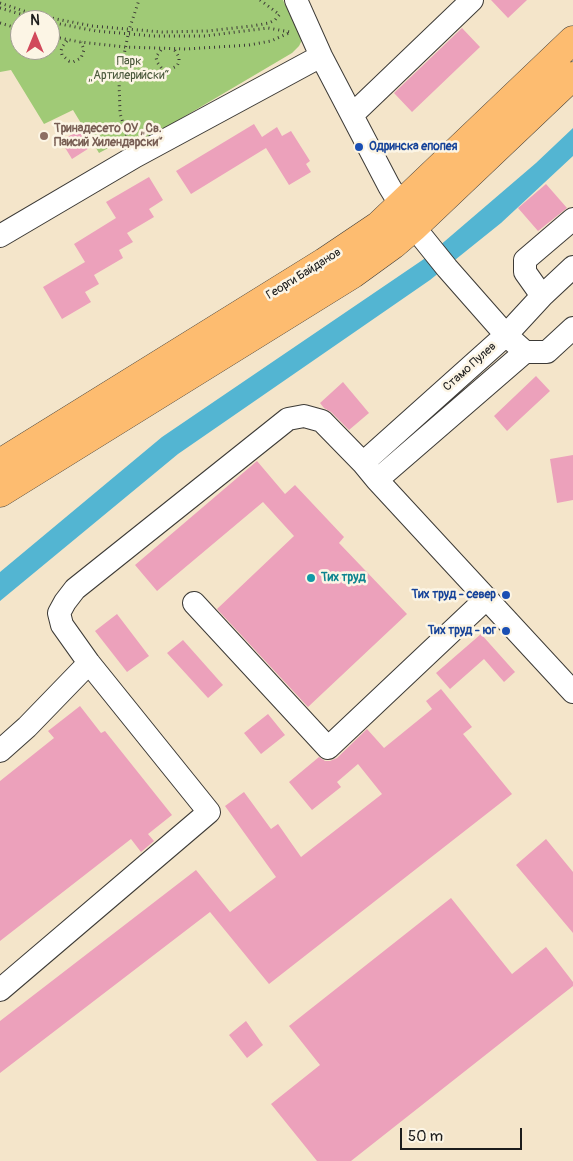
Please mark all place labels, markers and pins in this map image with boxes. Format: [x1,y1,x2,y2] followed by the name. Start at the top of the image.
[54,122,163,150] place label: Тринадесето ОУ „Св. Паисий Хилендарски“
[38,130,50,142] marker: Тринадесето ОУ „Св. Паисий Хилендарски“
[369,140,457,154] place label: Одринска епопея
[353,141,365,153] marker: Одринска епопея
[321,571,366,585] place label: Тих труд
[305,572,317,584] marker: Тих труд
[412,588,496,602] place label: Тих труд - север
[500,589,512,601] marker: Тих труд - север
[428,624,496,638] place label: Тих труд - юг
[500,625,512,637] marker: Тих труд - юг

